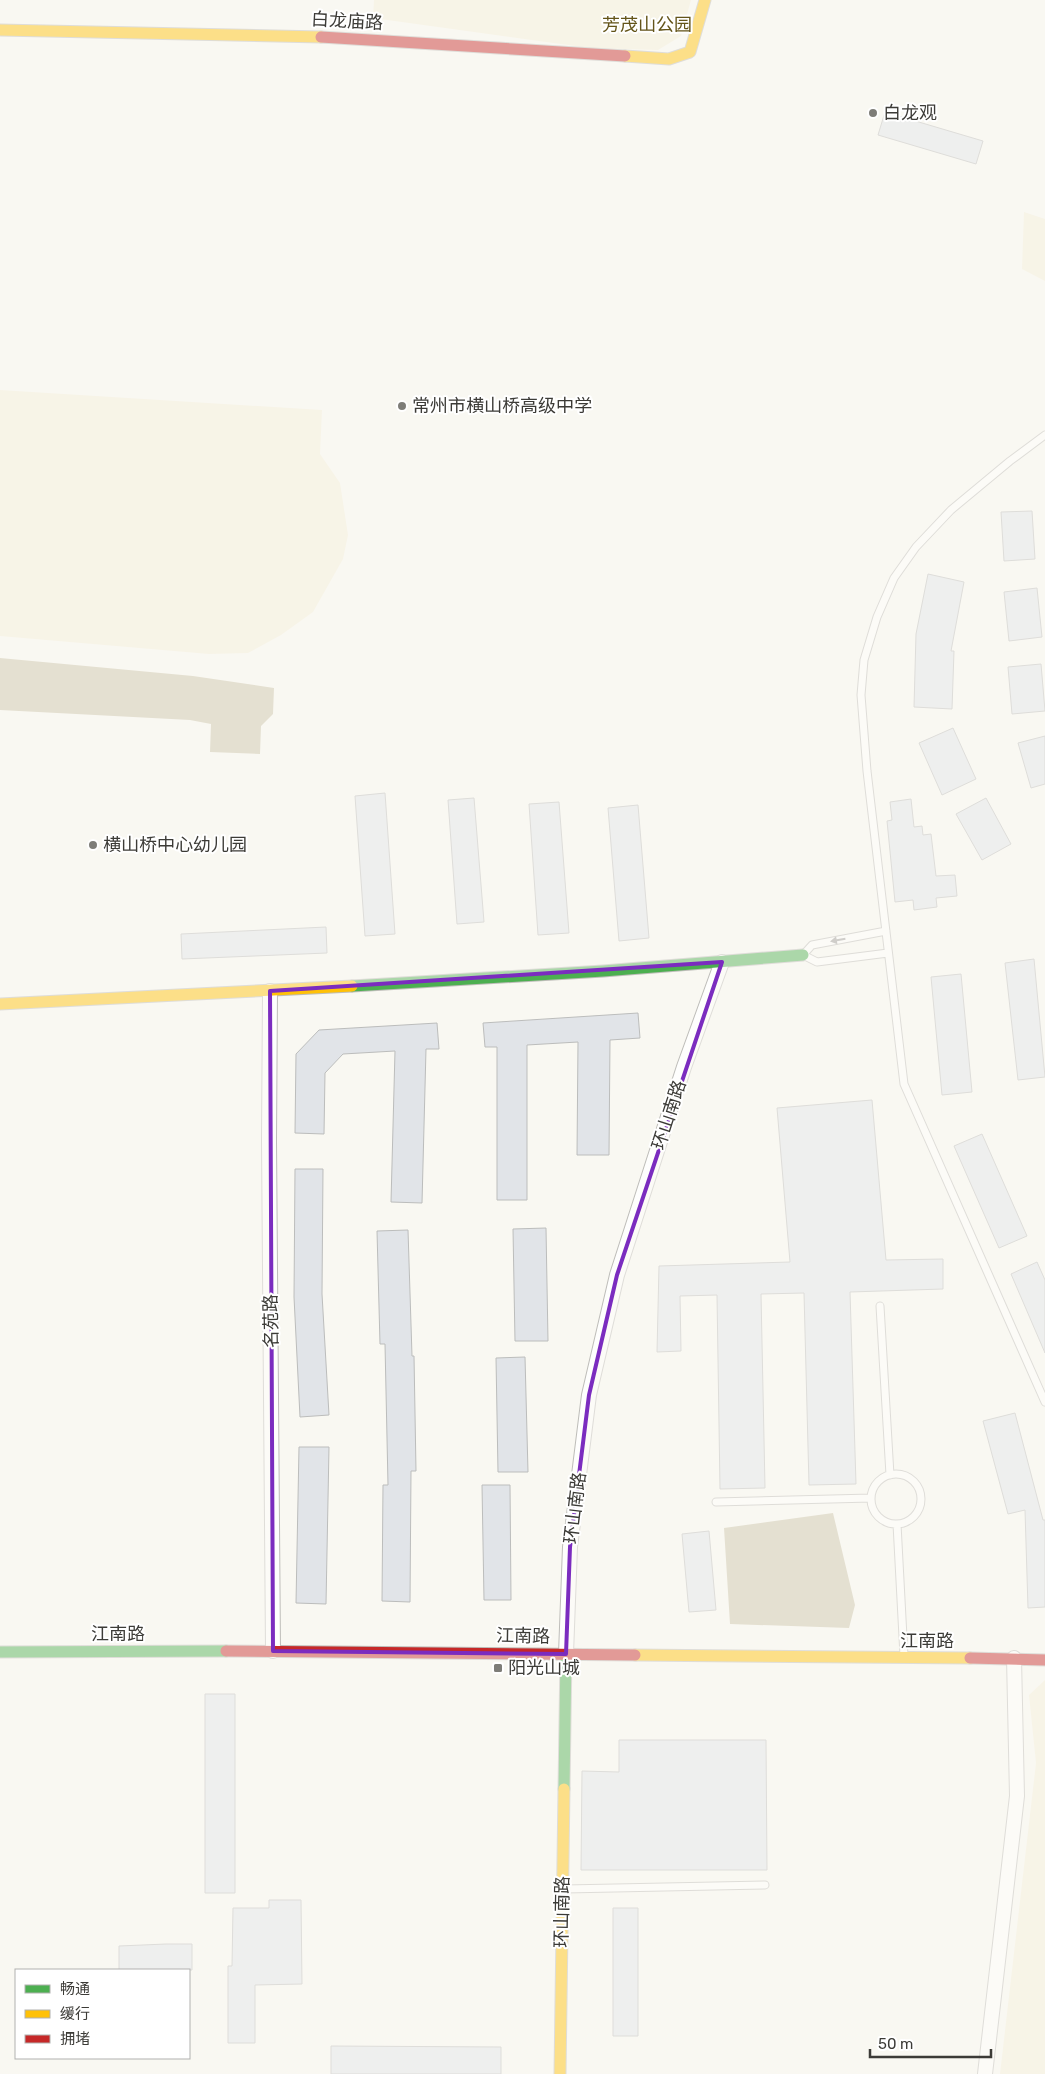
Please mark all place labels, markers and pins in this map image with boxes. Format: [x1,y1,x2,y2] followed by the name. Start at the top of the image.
[883,102,937,124] place label: 白龙观
[867,107,879,119] marker: 白龙观
[412,395,592,417] place label: 常州市横山桥高级中学
[396,400,408,412] marker: 常州市横山桥高级中学
[103,834,247,856] place label: 横山桥中心幼儿园
[87,839,99,851] marker: 横山桥中心幼儿园
[508,1657,580,1679] place label: 阳光山城
[492,1662,504,1674] marker: 阳光山城

